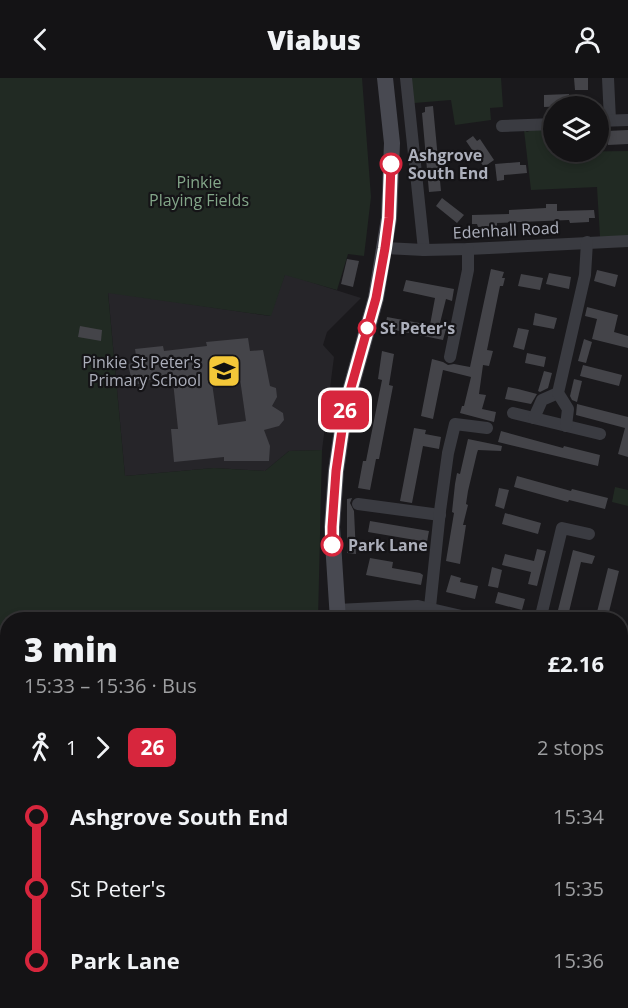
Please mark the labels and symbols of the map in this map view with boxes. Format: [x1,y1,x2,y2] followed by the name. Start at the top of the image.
[408,144,488,184] place label: Ashgrove South End
[380,153,402,175] marker: Ashgrove South End
[149,171,249,211] park label: Pinkie Playing Fields
[452,216,560,244] street label: Edenhall Road
[380,317,455,339] place label: St Peter's
[358,319,376,337] marker: St Peter's
[82,351,201,391] place label: Pinkie St Peter's Primary School
[206,353,242,389] school or university icon: Pinkie St Peter's Primary School
[318,390,372,430] line badge: 26
[321,534,343,556] marker: Park Lane
[348,534,428,556] place label: Park Lane

